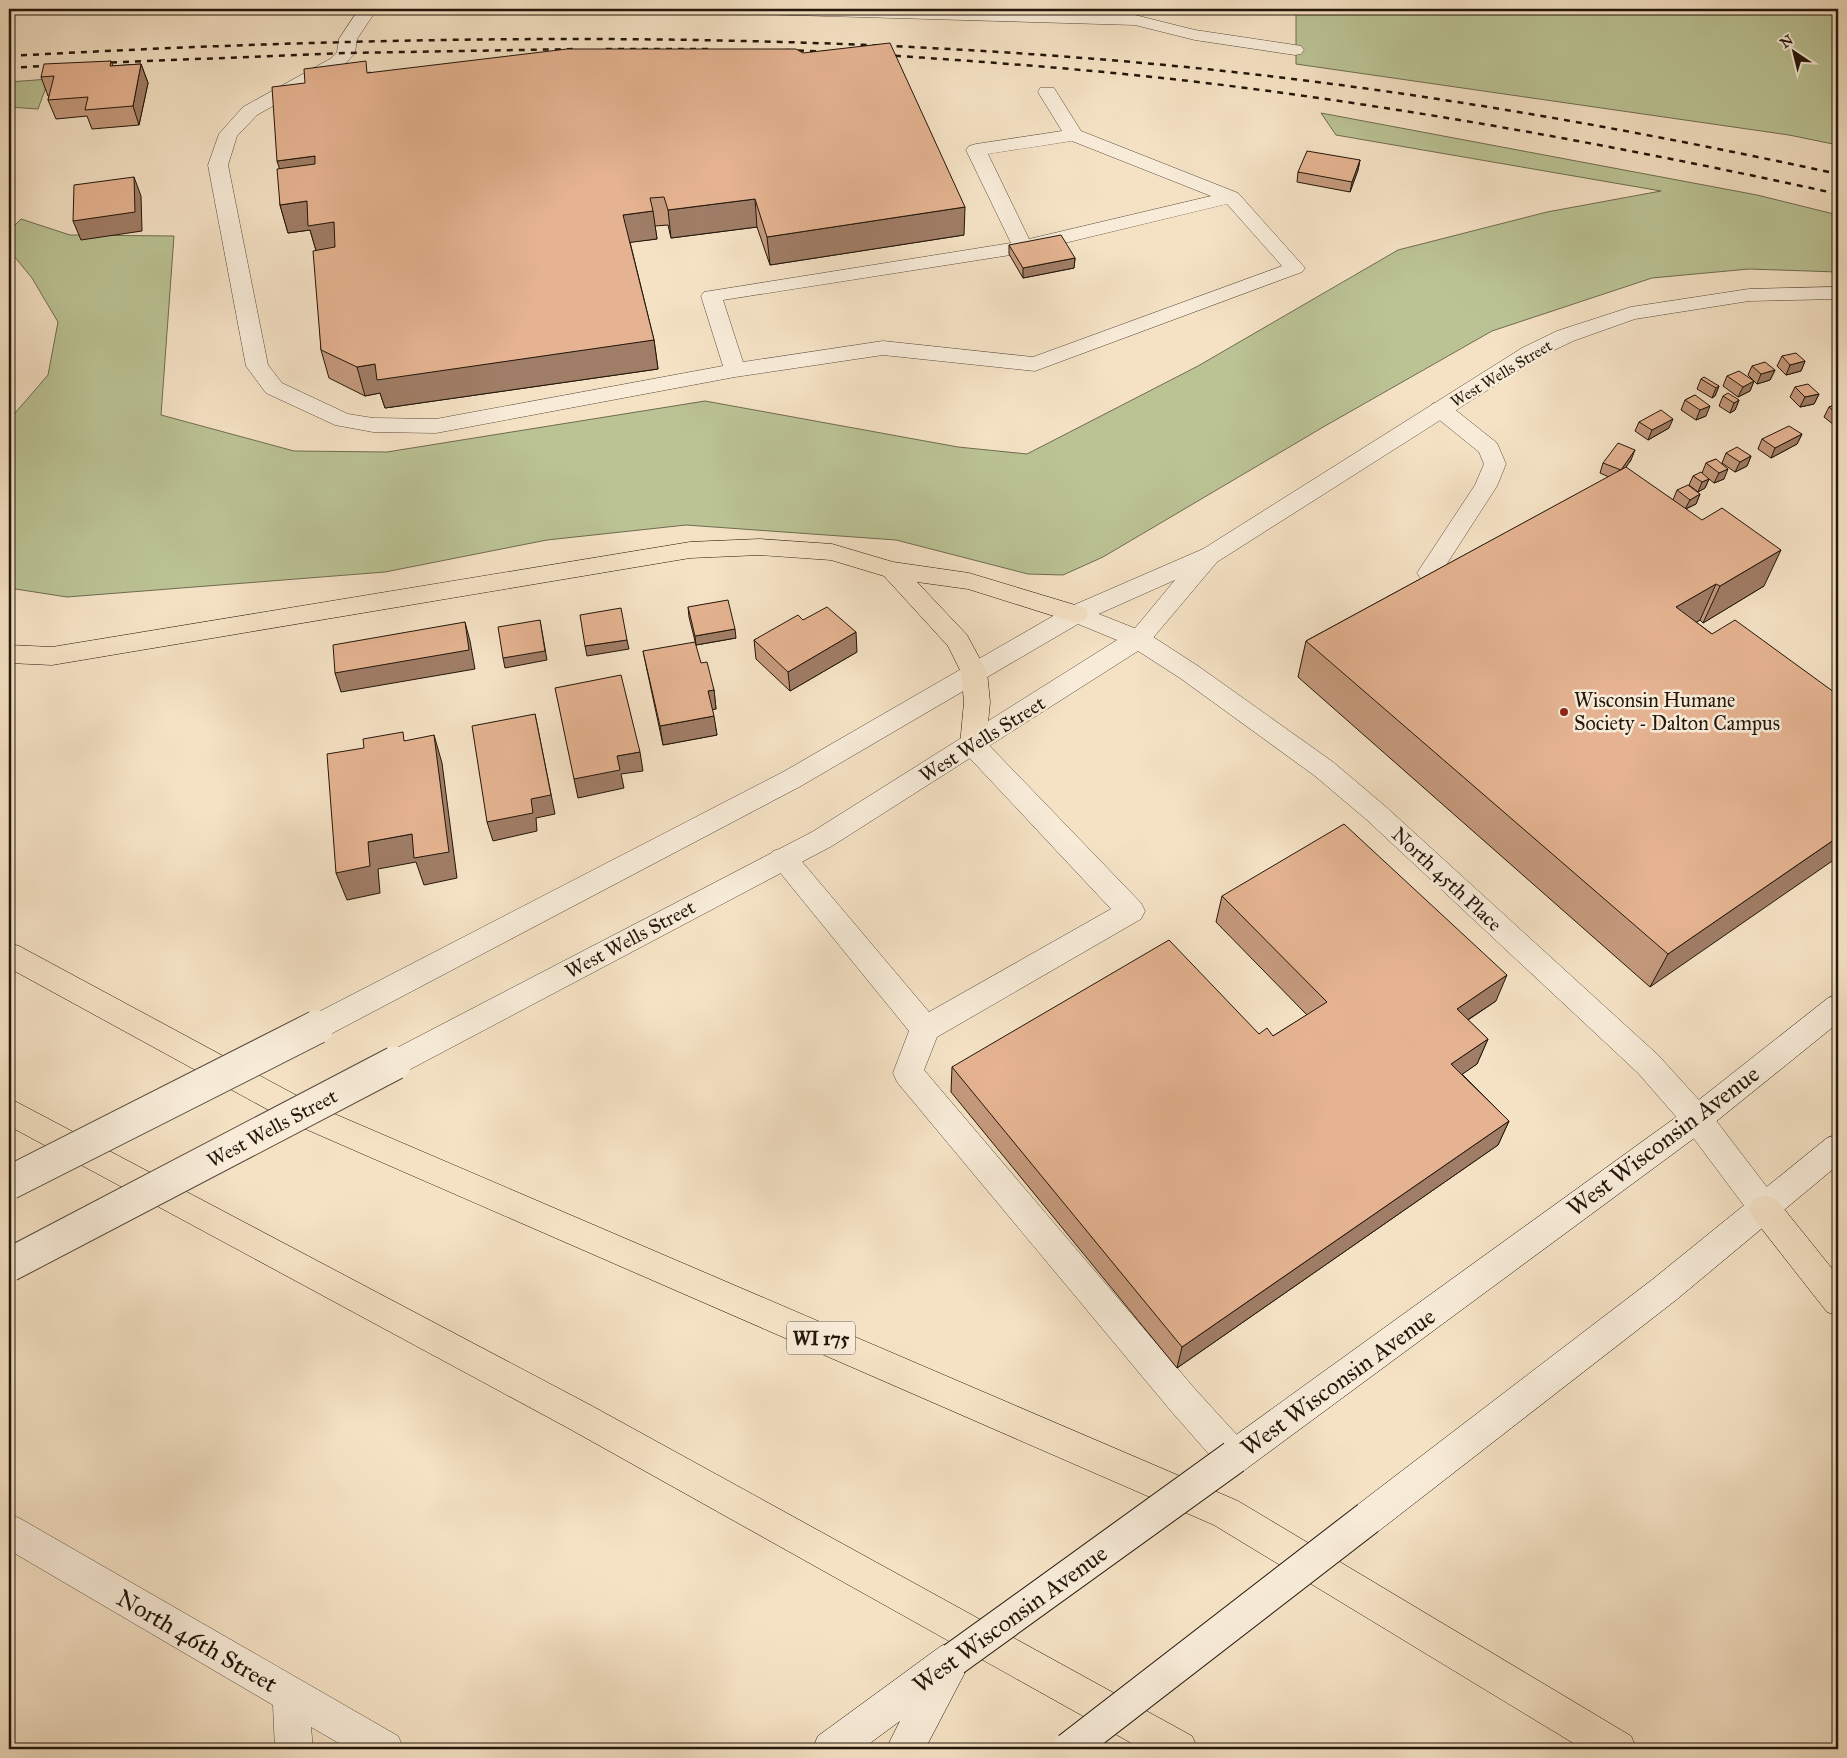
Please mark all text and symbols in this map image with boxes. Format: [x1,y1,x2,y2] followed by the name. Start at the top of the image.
[1770,28,1820,78] north arrow
[1777,31,1797,52] text: N
[1447,335,1556,411] street label: West Wells Street
[1574,688,1780,735] place label: Wisconsin Humane Society - Dalton Campus
[915,691,1049,787] street label: West Wells Street
[1558,706,1570,718] marker: Wisconsin Humane Society - Dalton Campus
[1387,822,1507,936] street label: North 45th Place
[561,895,699,983] street label: West Wells Street
[1561,1059,1765,1223] street label: West Wisconsin Avenue
[203,1084,341,1172] street label: West Wells Street
[1235,1301,1441,1463] street label: West Wisconsin Avenue
[787,1322,855,1355] road number: WI 175
[907,1538,1113,1700] street label: West Wisconsin Avenue
[111,1583,283,1699] street label: North 46th Street

